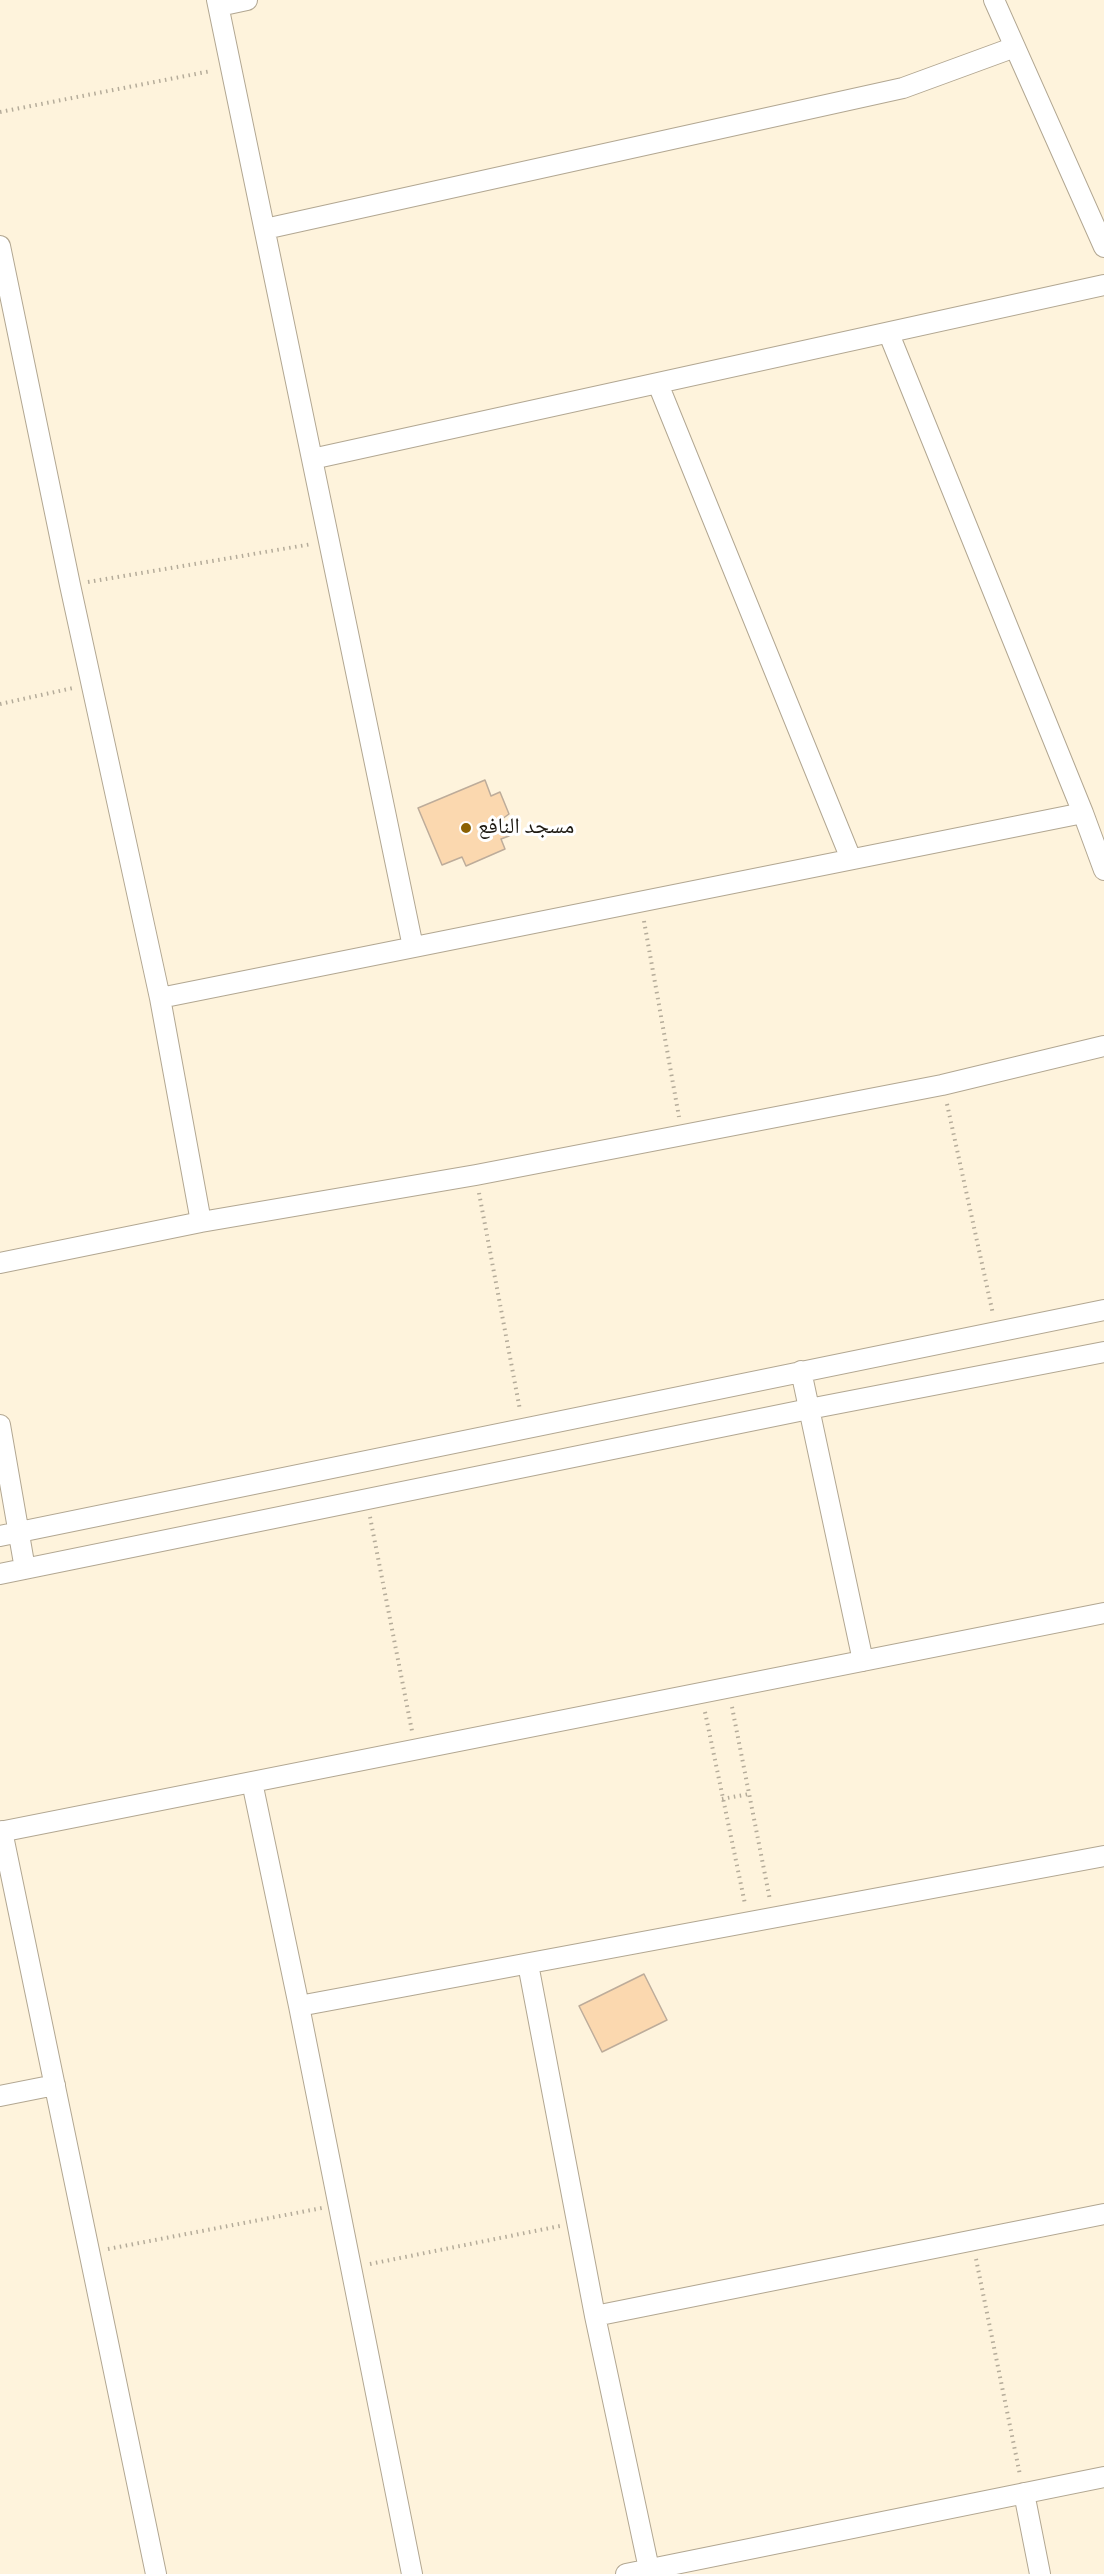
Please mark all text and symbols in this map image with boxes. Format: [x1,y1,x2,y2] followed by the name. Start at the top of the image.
[478,815,574,841] place label: مسجد النافع
[459,821,473,835] marker: مسجد النافع

